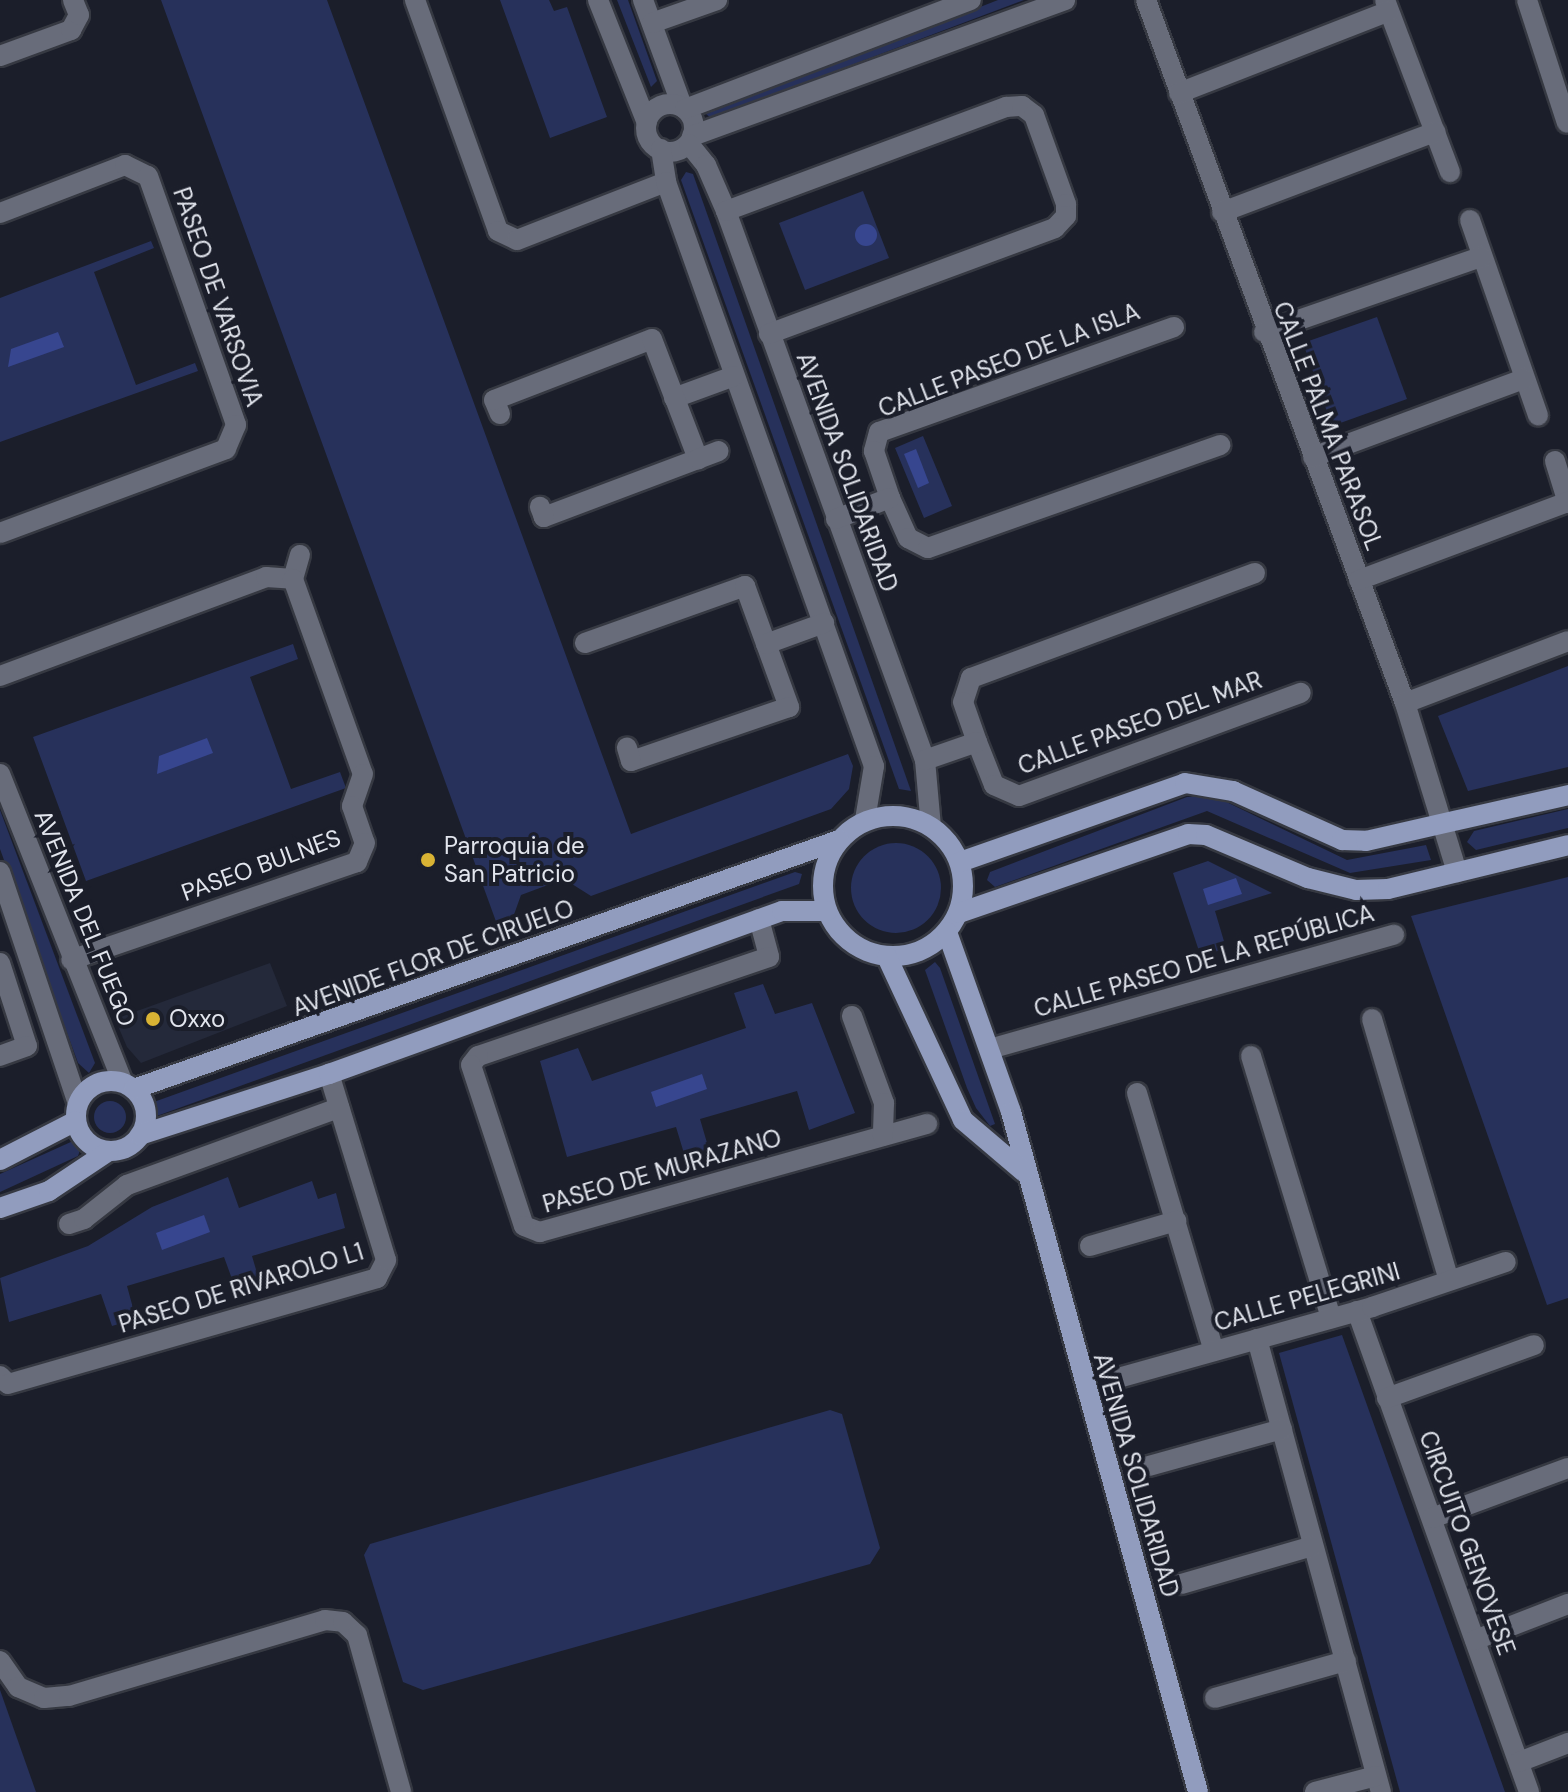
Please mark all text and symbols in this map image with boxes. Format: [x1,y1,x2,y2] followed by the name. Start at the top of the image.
[167,184,269,410] street label: PASEO DE VARSOVIA
[874,297,1144,423] street label: CALLE PASEO DE LA ISLA
[1267,298,1389,554] street label: CALLE PALMA PARASOL
[790,348,904,596] street label: AVENIDA SOLIDARIDAD
[1014,665,1266,781] street label: CALLE PASEO DEL MAR
[28,805,142,1031] street label: AVENIDA DEL FUEGO
[178,823,344,907] street label: PASEO BULNES
[444,832,585,888] place label: Parroquia de San Patricio
[419,851,437,869] marker: Parroquia de San Patricio
[288,894,578,1022] street label: AVENIDE FLOR DE CIRUELO
[1031,899,1377,1023] street label: CALLE PASEO DE LA REPÚBLICA
[169,1005,225,1033] place label: Oxxo
[144,1010,162,1028] marker: Oxxo
[539,1123,785,1219] street label: PASEO DE MURAZANO
[115,1237,367,1339] street label: PASEO DE RIVAROLO L1
[1211,1257,1403,1337] street label: CALLE PELEGRINI
[1087,1350,1185,1600] street label: AVENIDA SOLIDARIDAD
[1413,1427,1521,1659] street label: CIRCUITO GENOVESE

